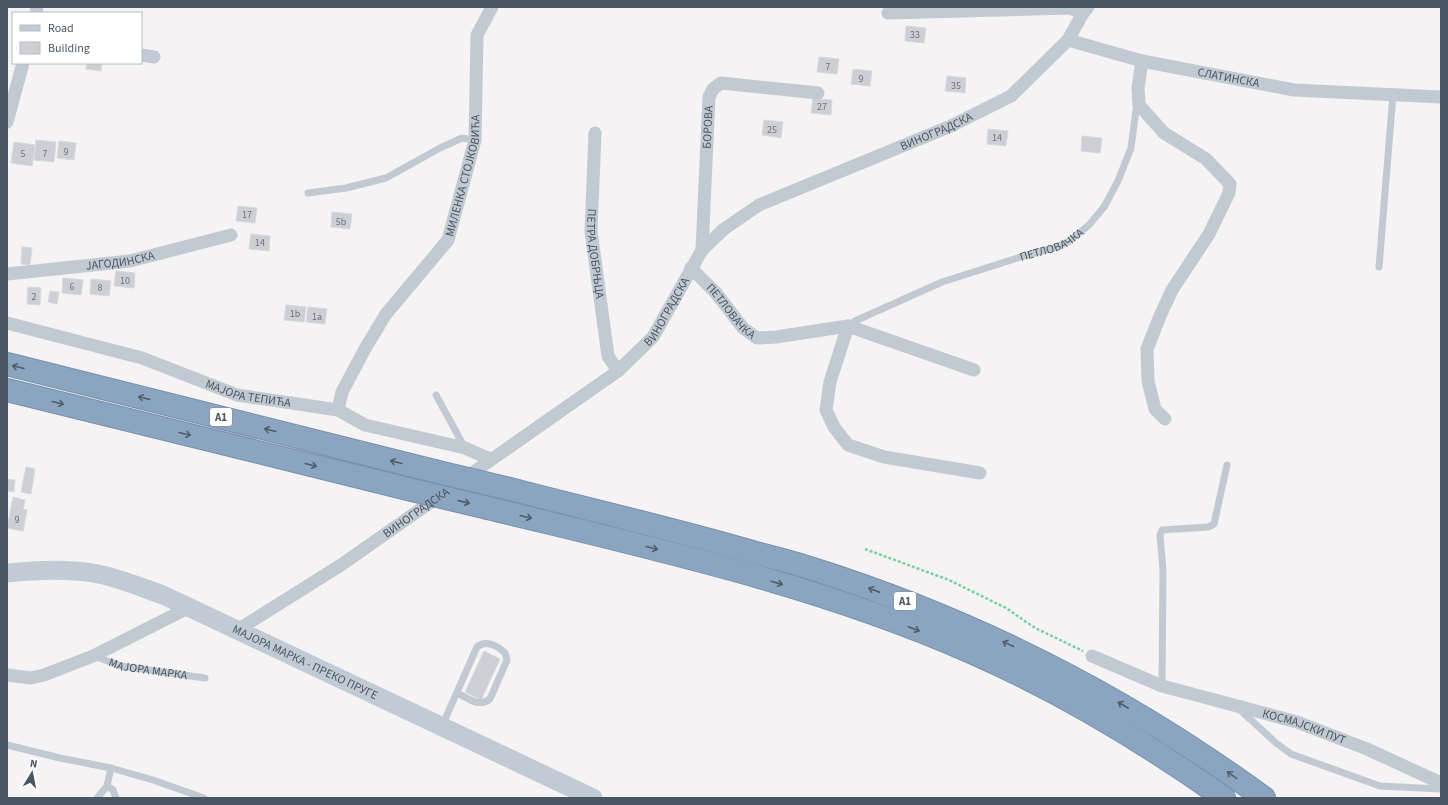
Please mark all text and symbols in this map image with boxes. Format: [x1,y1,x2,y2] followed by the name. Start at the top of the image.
[12,12,142,64] legend
[48,20,74,37] text: Road
[910,28,920,42] house number: 33
[48,40,90,57] text: Building
[826,60,831,74] house number: 7
[1196,64,1261,92] street label: СЛАТИНСКА
[859,72,864,86] house number: 9
[951,79,961,93] house number: 35
[817,100,827,114] house number: 27
[699,105,718,149] street label: БОРОВА
[898,108,976,155] street label: ВИНОГРАДСКА
[441,114,484,239] street label: МИЛЕНКА СТОЈКОВИЋА
[767,123,777,137] house number: 25
[992,131,1002,145] house number: 14
[64,145,69,159] house number: 9
[21,147,26,161] house number: 5
[43,147,48,161] house number: 7
[242,208,252,222] house number: 17
[582,208,608,300] street label: ПЕТРА ДОБРЊЦА
[336,215,347,229] house number: 5b
[1018,224,1088,266] street label: ПЕТЛОВАЧКА
[255,236,265,250] house number: 14
[85,247,157,275] street label: ЈАГОДИНСКА
[120,274,130,288] house number: 10
[640,274,694,351] street label: ВИНОГРАДСКА
[70,280,75,294] house number: 6
[702,280,759,344] street label: ПЕТЛОВАЧКА
[98,281,103,295] house number: 8
[32,290,37,304] house number: 2
[290,307,301,321] house number: 1b
[312,310,322,324] house number: 1a
[12,363,25,370] one-way arrow
[203,376,292,412] street label: МАЈОРА ТЕПИЋА
[138,394,151,401] one-way arrow
[52,399,65,407] one-way arrow
[210,408,232,426] road number: A1
[264,426,277,433] one-way arrow
[178,431,191,438] one-way arrow
[390,457,403,465] one-way arrow
[304,462,317,469] one-way arrow
[380,483,453,542] street label: ВИНОГРАДСКА
[457,499,470,506] one-way arrow
[15,513,20,527] house number: 9
[519,514,532,521] one-way arrow
[645,545,658,553] one-way arrow
[771,580,784,587] one-way arrow
[869,585,881,593] one-way arrow
[894,592,916,610] road number: A1
[229,621,381,704] street label: МАЈОРА МАРКА - ПРЕКО ПРУГЕ
[907,625,919,633] one-way arrow
[1002,640,1014,648] one-way arrow
[106,654,189,684] street label: МАЈОРА МАРКА
[1117,700,1129,708] one-way arrow
[1260,705,1349,749] street label: КОСМАЈСКИ ПУТ
[12,753,52,793] north arrow
[29,756,39,772] text: N
[1227,771,1238,779] one-way arrow

